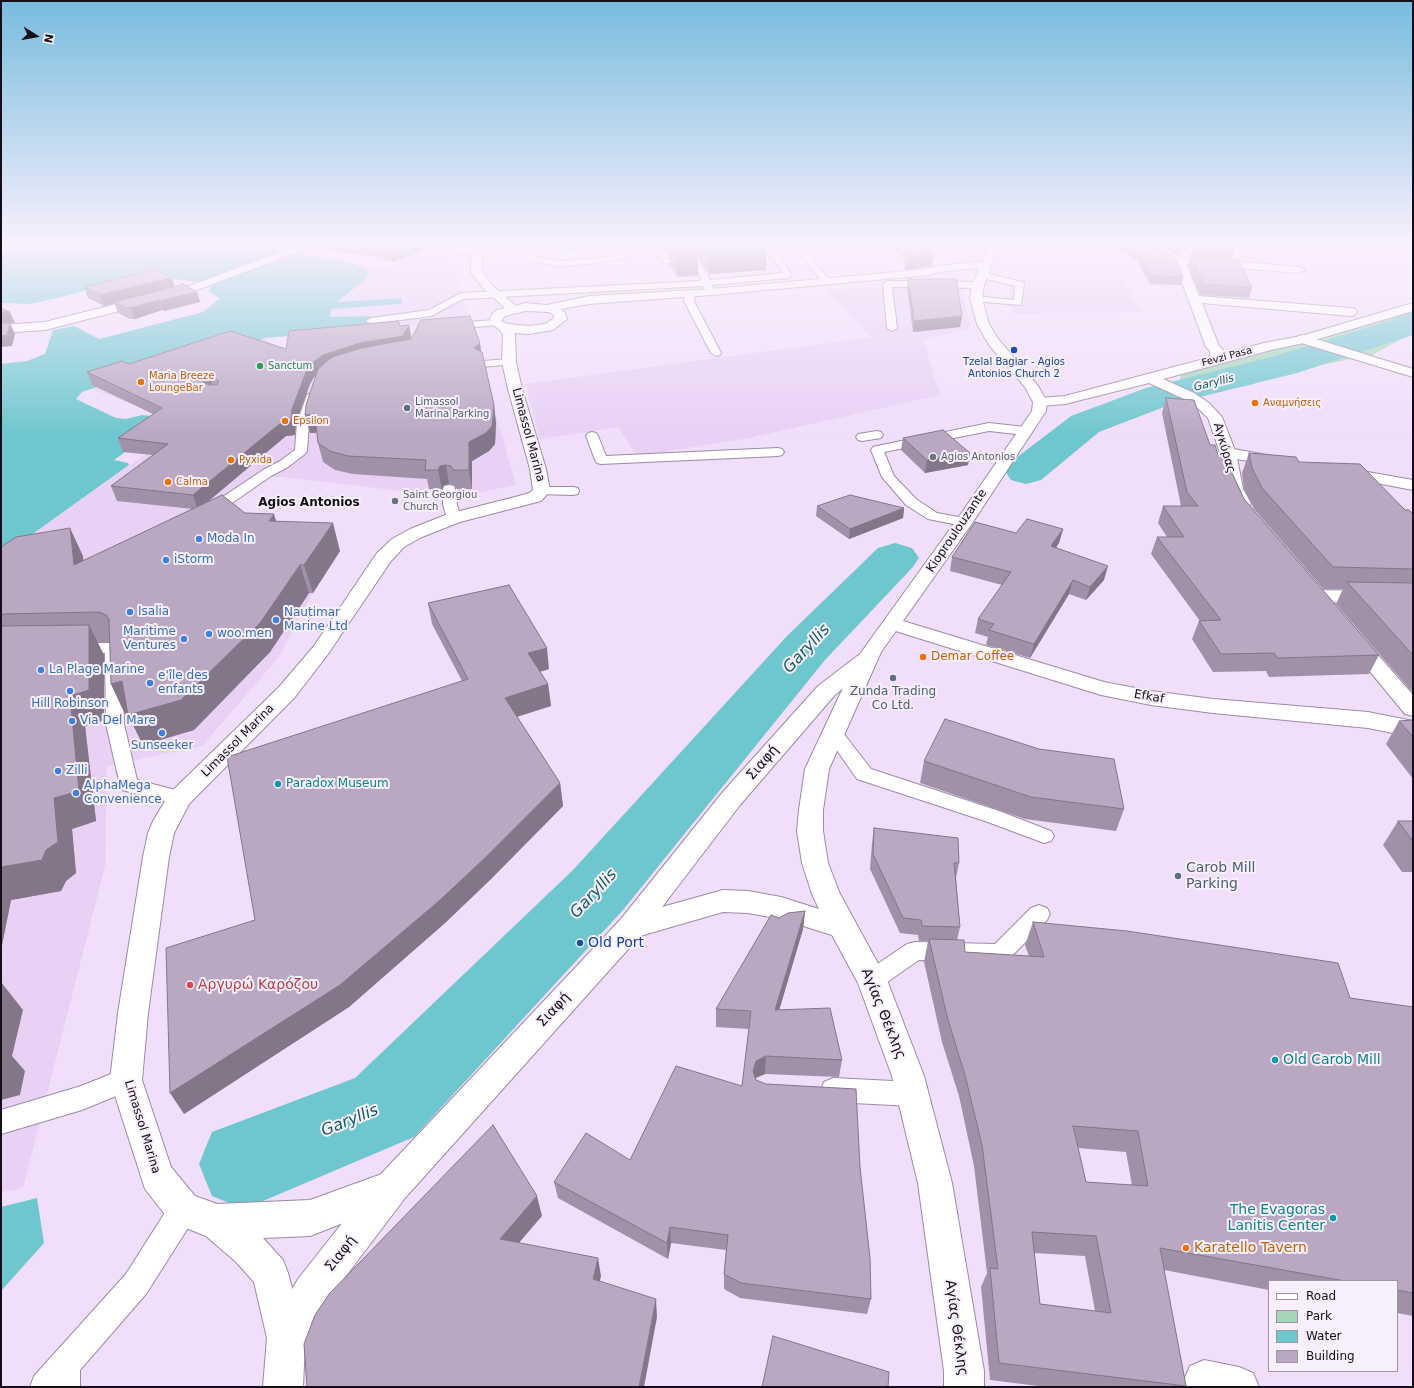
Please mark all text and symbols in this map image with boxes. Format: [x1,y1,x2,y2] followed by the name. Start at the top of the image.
[16,16,56,56] north arrow
[41,33,56,44] text: N
[1009,345,1019,355] marker: Tzelal Bagiar - Agios Antonios Church 2
[1201,345,1253,369] street label: Fevzi Pasa
[963,356,1065,380] place label: Tzelal Bagiar - Agios Antonios Church 2
[268,360,312,372] place label: Sanctum
[255,361,265,371] marker: Sanctum
[149,370,214,394] place label: Maria Breeze LoungeBar
[1192,372,1236,394] water label: Garyllis
[136,377,146,387] marker: Maria Breeze LoungeBar
[508,386,548,484] street label: Limassol Marina
[415,396,489,420] place label: Limassol Marina Parking
[1263,397,1321,409] place label: Αναμνήσεις
[1250,398,1260,408] marker: Αναμνήσεις
[402,403,412,413] marker: Limassol Marina Parking
[293,415,329,427] place label: Epsilon
[280,416,290,426] marker: Epsilon
[1210,421,1238,475] street label: Αγκύρας
[941,451,1015,463] place label: Agios Antonios
[928,452,938,462] marker: Agios Antonios
[239,454,272,466] place label: Pyxida
[226,455,236,465] marker: Pyxida
[176,476,208,488] place label: Calma
[163,477,173,487] marker: Calma
[924,487,990,575] street label: Kioproulouzante
[403,489,477,512] place label: Saint Georgiou Church
[258,496,360,510] district label: Agios Antonios
[390,496,400,506] marker: Saint Georgiou Church
[207,532,255,546] place label: Moda In
[194,534,204,544] marker: Moda In
[174,553,213,567] place label: iStorm
[161,555,171,565] marker: iStorm
[138,605,169,619] place label: Isalia
[284,606,348,634] place label: Nautimar Marine Ltd
[125,607,135,617] marker: Isalia
[271,615,281,625] marker: Nautimar Marine Ltd
[780,621,834,677] water label: Garyllis
[123,625,176,653] place label: Maritime Ventures
[217,627,272,641] place label: woo.men
[204,629,214,639] marker: woo.men
[179,634,189,644] marker: Maritime Ventures
[931,650,1014,664] place label: Demar Coffee
[918,652,928,662] marker: Demar Coffee
[49,663,145,677] place label: La Plage Marine
[36,665,46,675] marker: La Plage Marine
[158,669,208,697] place label: e'île des enfants
[888,673,898,683] marker: Zunda Trading Co Ltd.
[145,678,155,688] marker: e'île des enfants
[850,685,936,713] place label: Zunda Trading Co Ltd.
[65,686,75,696] marker: Hill Robinson
[1133,687,1165,707] street label: Efkaf
[31,697,109,711] place label: Hill Robinson
[199,702,277,780] street label: Limassol Marina
[80,714,156,728] place label: Via Del Mare
[67,716,77,726] marker: Via Del Mare
[157,728,167,738] marker: Sunseeker
[131,739,193,753] place label: Sunseeker
[743,742,783,784] street label: Σιαφή
[66,764,88,778] place label: Zilli
[53,766,63,776] marker: Zilli
[286,777,389,791] place label: Paradox Museum
[84,779,162,807] place label: AlphaMega Convenience
[273,779,283,789] marker: Paradox Museum
[71,788,81,798] marker: AlphaMega Convenience
[1186,860,1255,892] place label: Carob Mill Parking
[567,866,621,922] water label: Garyllis
[1173,871,1183,881] marker: Carob Mill Parking
[588,935,644,951] place label: Old Port
[575,938,585,948] marker: Old Port
[857,966,909,1062] street label: Αγίας Θέκλης
[198,977,318,993] place label: Αργυρώ Καρόζου
[185,980,195,990] marker: Αργυρώ Καρόζου
[534,989,574,1031] street label: Σιαφή
[1283,1052,1381,1068] place label: Old Carob Mill
[1270,1055,1280,1065] marker: Old Carob Mill
[121,1079,163,1175] street label: Limassol Marina
[319,1101,381,1141] water label: Garyllis
[1228,1202,1325,1234] place label: The Evagoras Lanitis Center
[1328,1213,1338,1223] marker: The Evagoras Lanitis Center
[322,1233,360,1275] street label: Σιαφή
[1194,1240,1307,1256] place label: Karatello Tavern
[1181,1243,1191,1253] marker: Karatello Tavern
[941,1279,971,1377] street label: Αγίας Θέκλης
[1268,1280,1398,1372] legend
[1306,1289,1336,1303] text: Road
[1306,1309,1332,1323] text: Park
[1306,1329,1341,1343] text: Water
[1306,1349,1355,1363] text: Building

